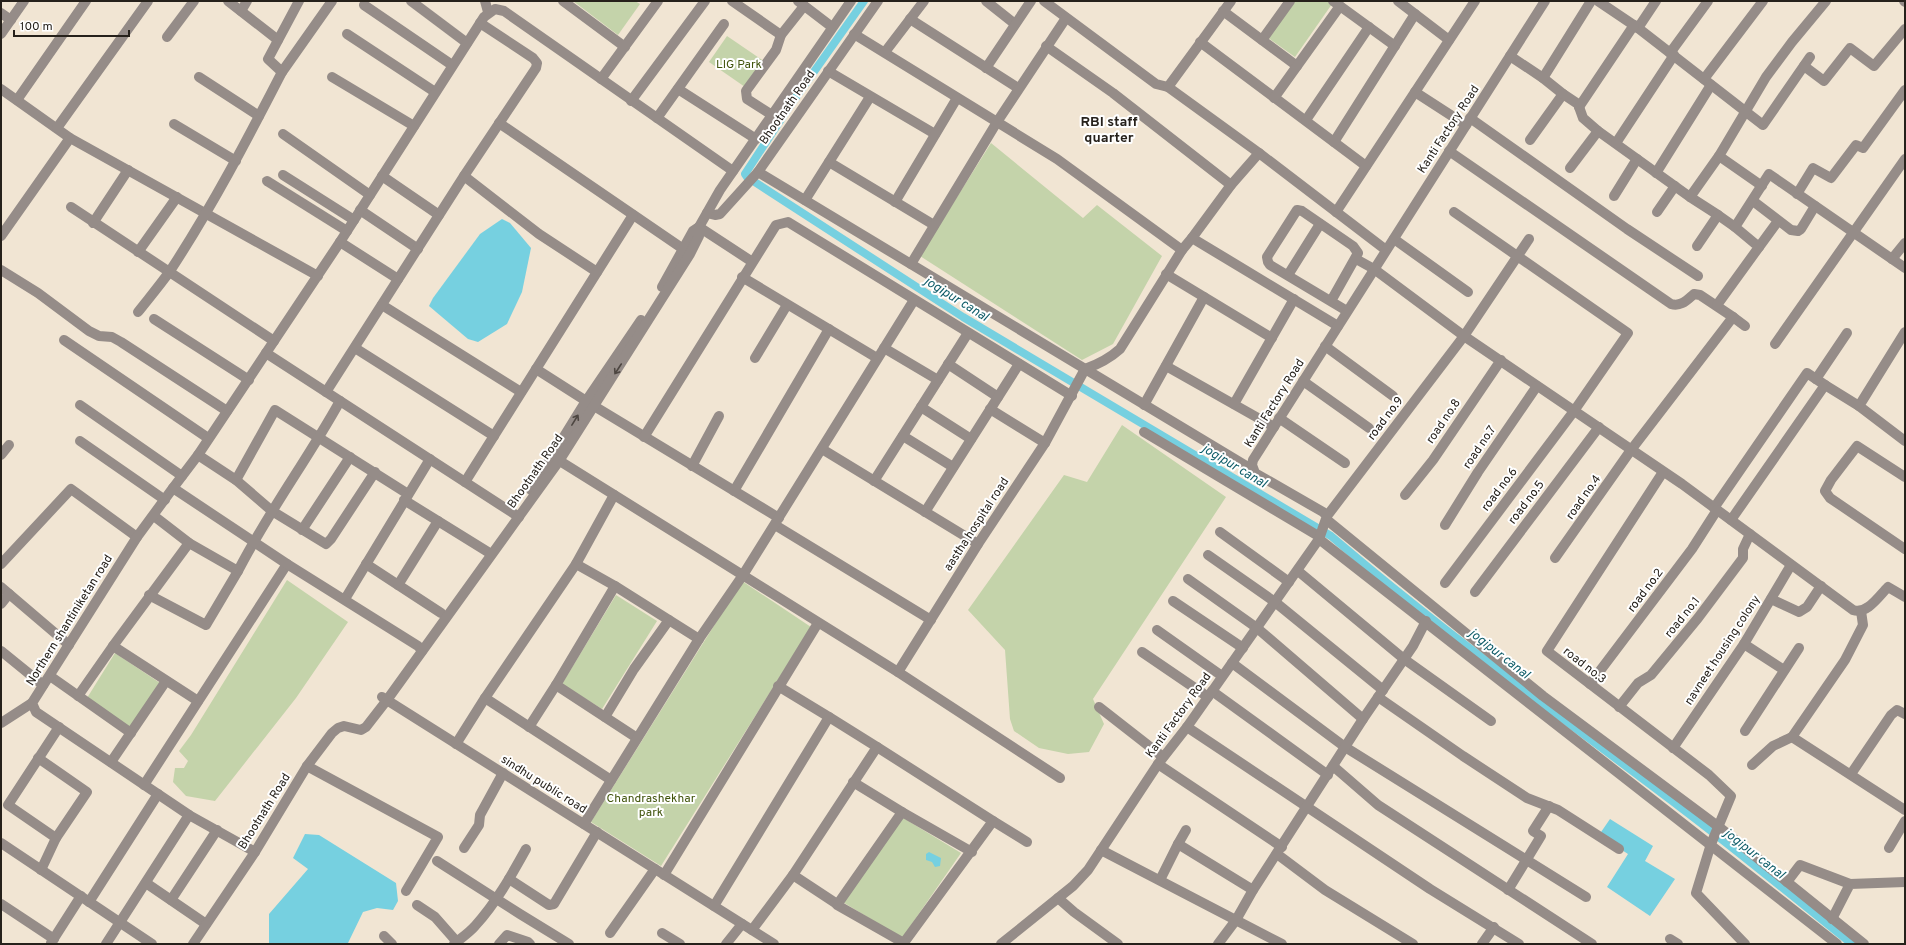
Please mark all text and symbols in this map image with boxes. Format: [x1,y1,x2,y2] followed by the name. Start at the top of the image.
[14,12,129,38] scale bar
[20,19,53,35] text: 100 m
[716,57,762,73] park label: LIG Park
[756,67,819,148] street label: Bhootnath Road
[1414,82,1483,177] street label: Kanti Factory Road
[1080,114,1138,147] district label: RBI staff quarter
[920,273,992,326] water label: jogipur canal
[1241,356,1309,451] street label: Kanti Factory Road
[614,363,622,374] one-way arrow
[1364,394,1407,444] street label: road no.9
[1423,396,1465,447] street label: road no.8
[572,414,580,426] one-way arrow
[1460,423,1500,472] street label: road no.7
[504,431,567,512] street label: Bhootnath Road
[1198,441,1270,493] water label: jogipur canal
[1478,465,1521,515] street label: road no.6
[1563,472,1605,523] street label: road no.4
[941,475,1013,574] street label: aastha hospital road
[1505,477,1549,528] street label: road no.5
[23,552,117,689] street label: Northern shantiniketan road
[1624,565,1668,616] street label: road no.2
[1681,593,1764,709] street label: navneet housing colony
[1661,594,1704,641] street label: road no.1
[1464,625,1533,684] water label: jogipur canal
[1559,644,1609,688] street label: road no.3
[1142,670,1215,762] street label: Kanti Factory Road
[497,752,589,818] street label: sindhu public road
[235,770,295,853] street label: Bhootnath Road
[607,791,696,821] park label: Chandrashekhar park
[1719,825,1788,884] water label: jogipur canal

